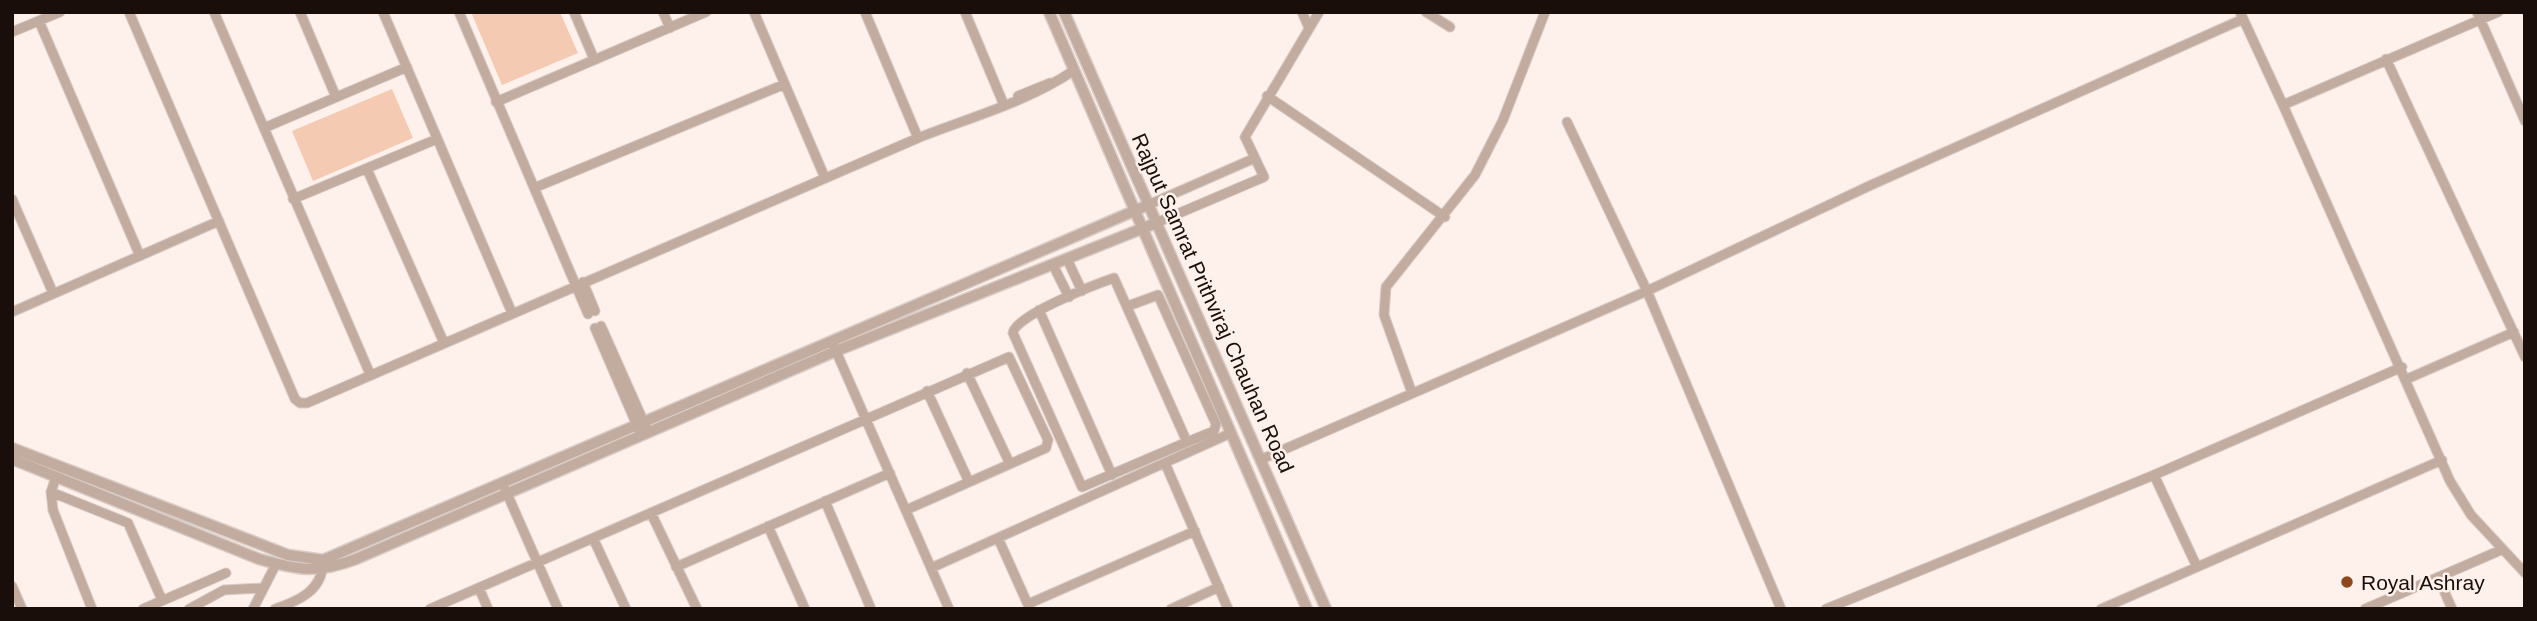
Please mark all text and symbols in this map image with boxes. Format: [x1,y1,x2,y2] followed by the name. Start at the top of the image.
[1127,130,1299,476] street label: Rajput Samrat Prithviraj Chauhan Road
[2361,571,2485,594] place label: Royal Ashray
[2339,574,2355,590] marker: Royal Ashray

